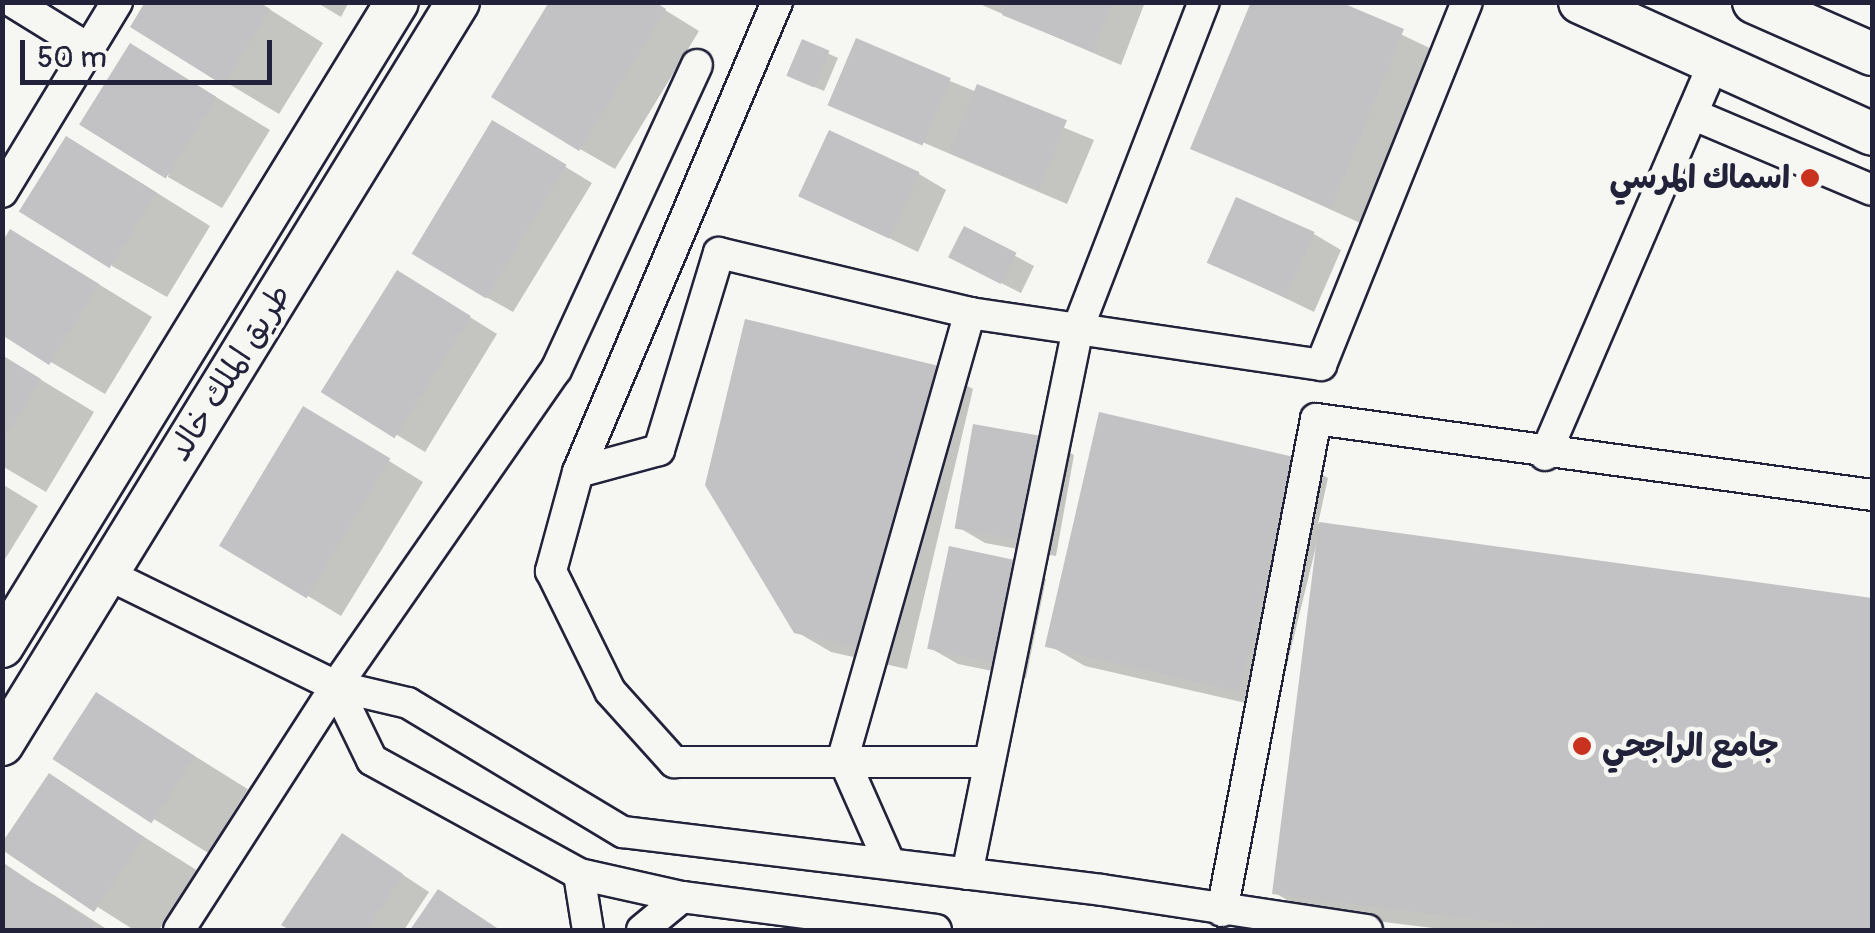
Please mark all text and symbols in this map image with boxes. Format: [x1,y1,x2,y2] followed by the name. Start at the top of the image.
[25,20,278,82] scale bar
[37,39,107,76] text: 50 m
[1609,159,1790,197] place label: اسماك المرسي
[1799,167,1821,189] marker: اسماك المرسي
[160,278,300,468] street label: طريق الملك خالد
[1602,727,1779,765] place label: جامع الراجحي
[1571,735,1593,757] marker: جامع الراجحي

